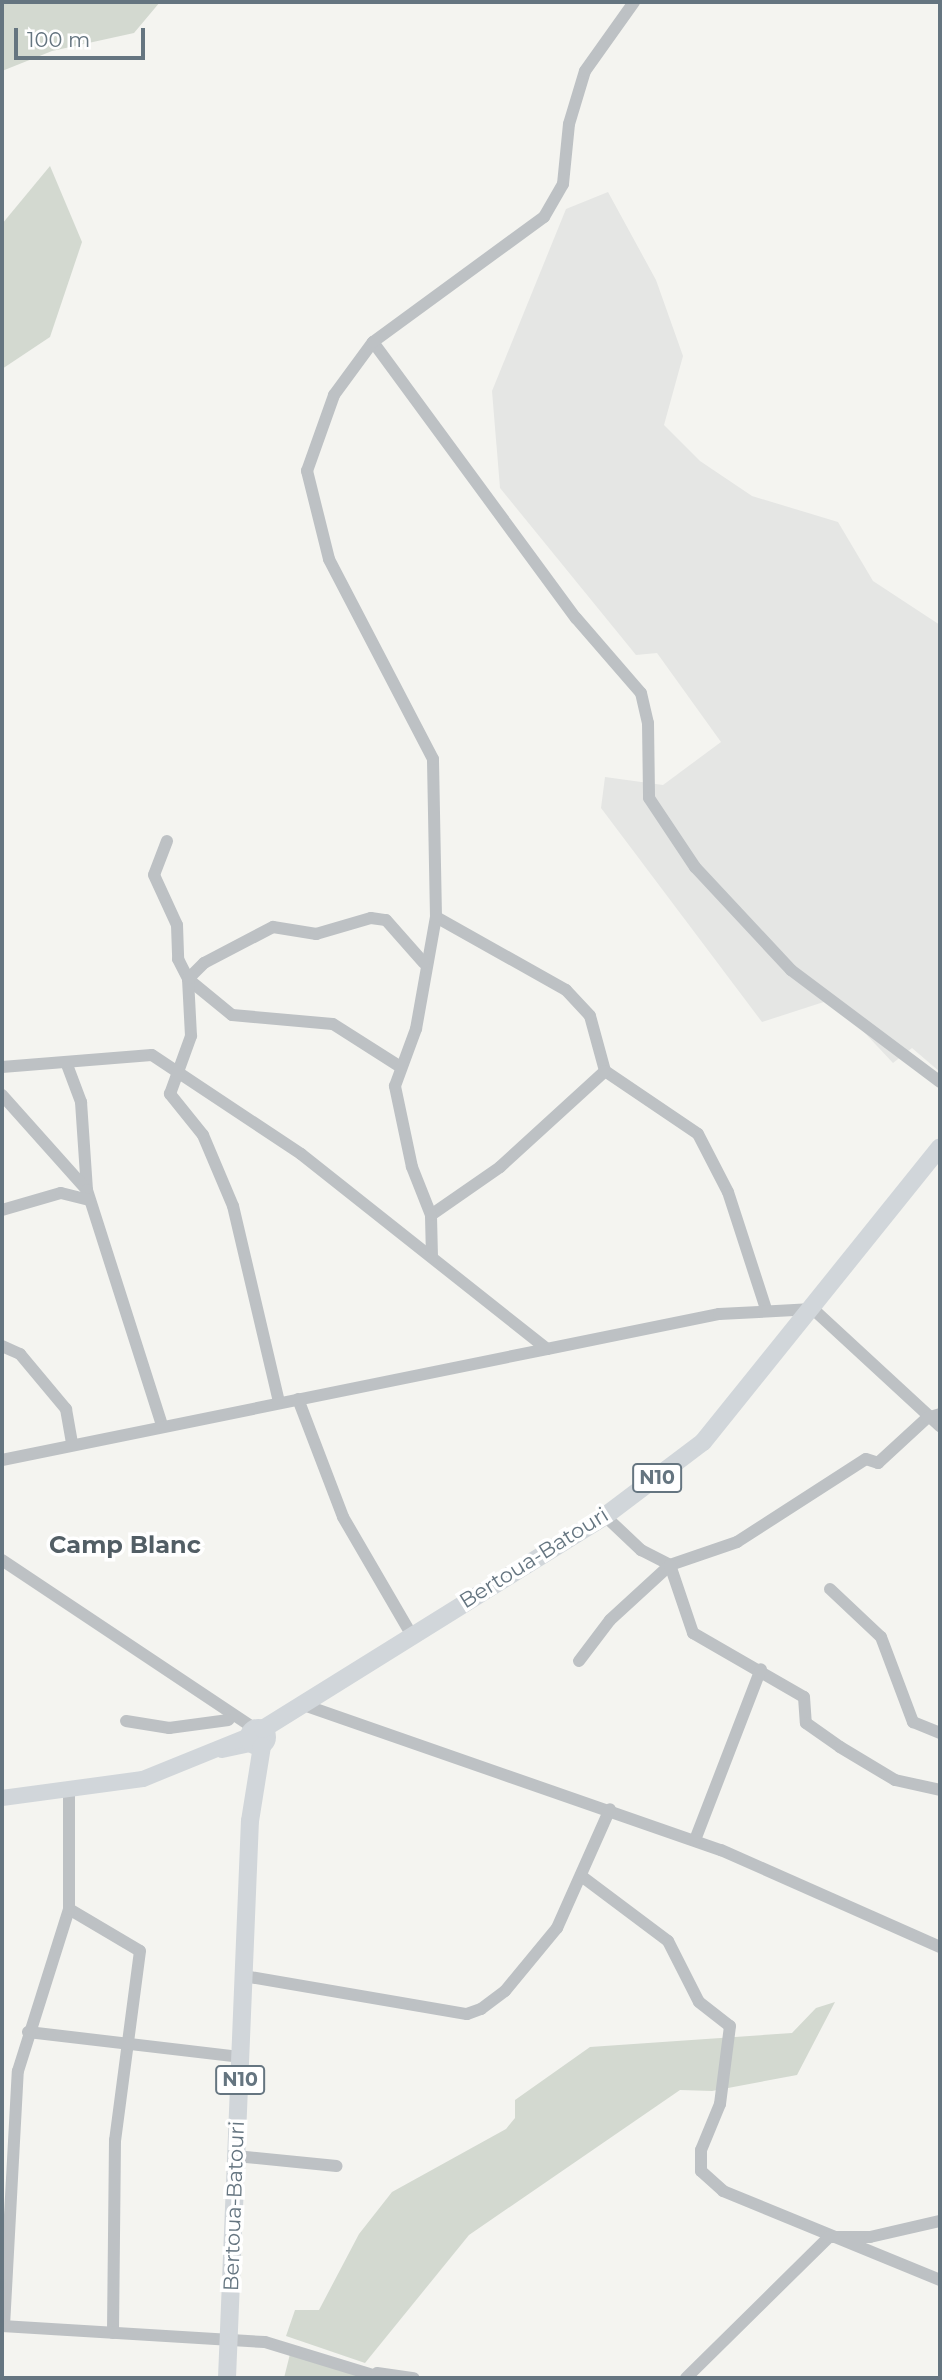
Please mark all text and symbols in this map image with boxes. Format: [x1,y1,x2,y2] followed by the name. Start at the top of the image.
[18,14,149,58] scale bar
[27,27,90,52] text: 100 m
[631,1462,683,1494] road number: N10
[455,1502,613,1614] street label: Bertoua-Batouri
[49,1531,201,1559] district label: Camp Blanc
[214,2064,266,2096] road number: N10
[218,2120,250,2292] street label: Bertoua-Batouri

